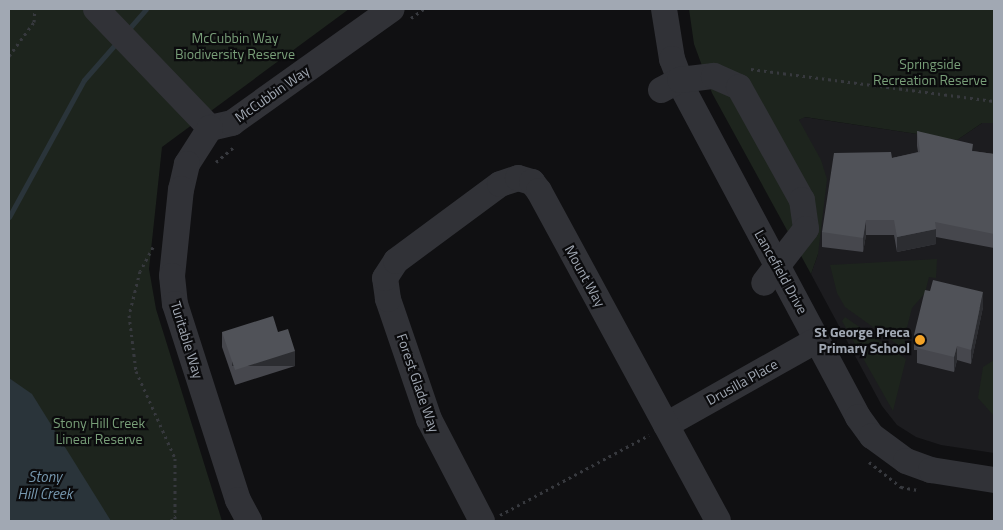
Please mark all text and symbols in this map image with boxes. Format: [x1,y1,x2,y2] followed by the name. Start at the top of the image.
[175,30,295,62] park label: McCubbin Way Biodiversity Reserve
[873,56,987,88] park label: Springside Recreation Reserve
[232,62,312,126] street label: McCubbin Way
[751,227,811,317] street label: Lancefield Drive
[561,242,609,310] street label: Mount Way
[167,299,207,381] street label: Turitable Way
[814,324,910,357] place label: St George Preca Primary School
[393,332,443,434] street label: Forest Glade Way
[914,334,926,346] marker: St George Preca Primary School
[703,355,781,409] street label: Drusilla Place
[53,415,145,448] park label: Stony Hill Creek Linear Reserve
[18,467,72,502] water label: Stony Hill Creek

